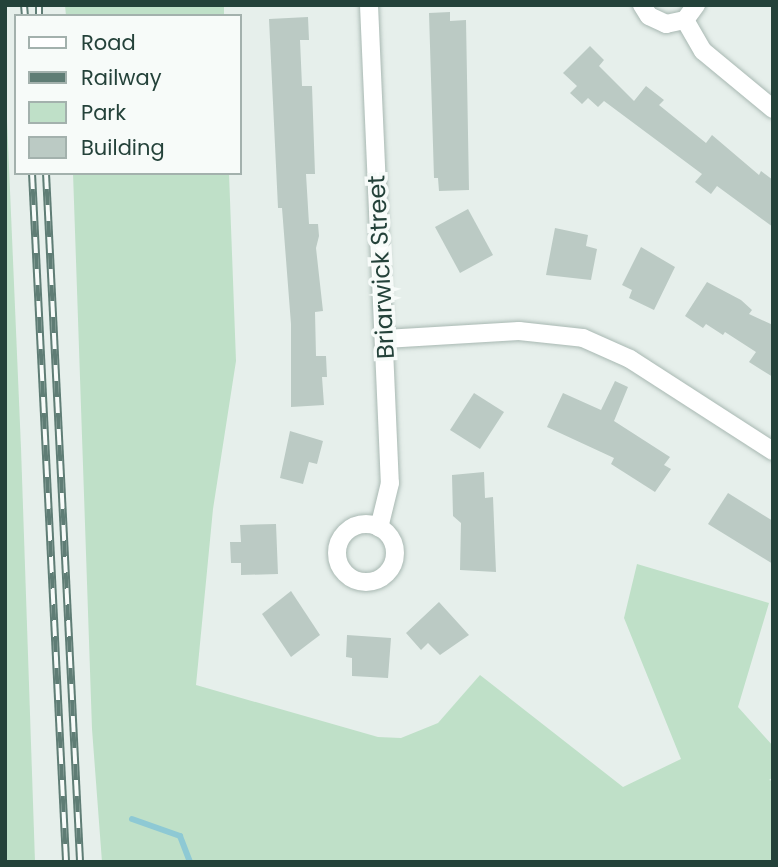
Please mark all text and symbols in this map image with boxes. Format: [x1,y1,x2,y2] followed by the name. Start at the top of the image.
[14,14,242,175] legend
[81,28,136,57] text: Road
[81,63,162,92] text: Railway
[81,98,126,127] text: Park
[81,133,165,162] text: Building
[362,174,400,360] street label: Briarwick Street

